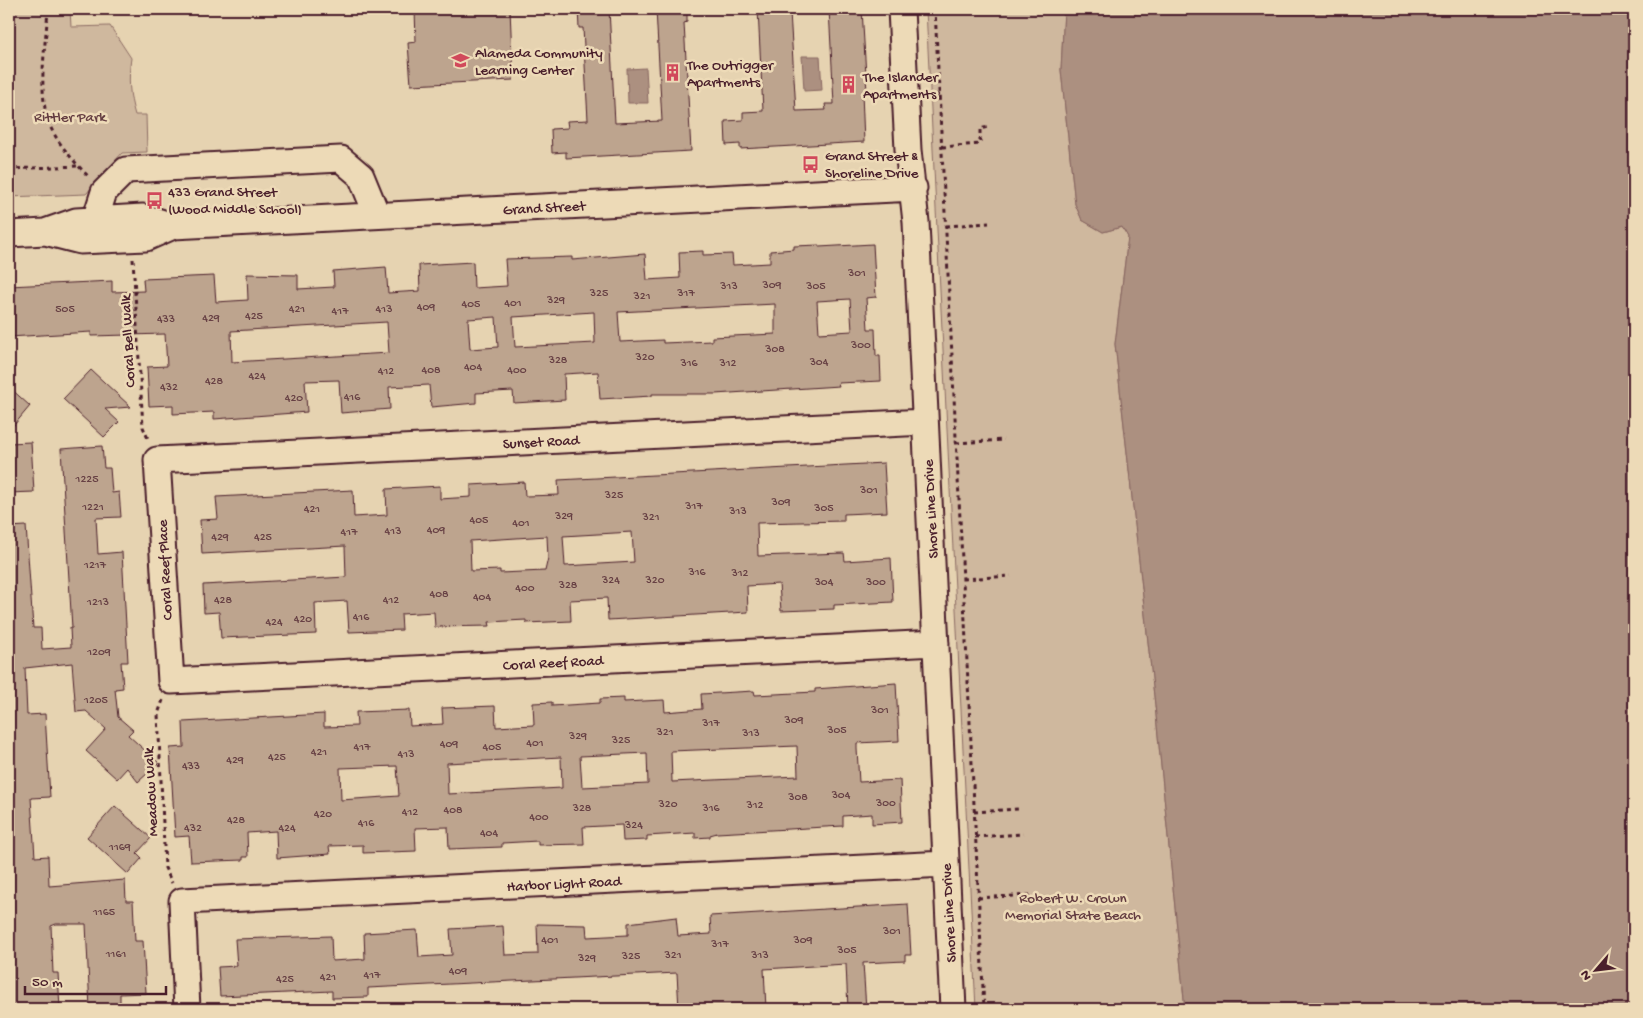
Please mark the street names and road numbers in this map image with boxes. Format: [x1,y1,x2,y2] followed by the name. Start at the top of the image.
[502,198,588,220] street label: Grand Street
[118,293,140,388] street label: Coral Bell Walk
[502,432,581,454] street label: Sunset Road
[920,459,944,559] street label: Shore Line Drive
[154,519,178,621] street label: Coral Reef Place
[502,652,605,676] street label: Coral Reef Road
[141,746,163,837] street label: Meadow Walk
[938,863,962,963] street label: Shore Line Drive
[506,873,623,897] street label: Harbor Light Road

